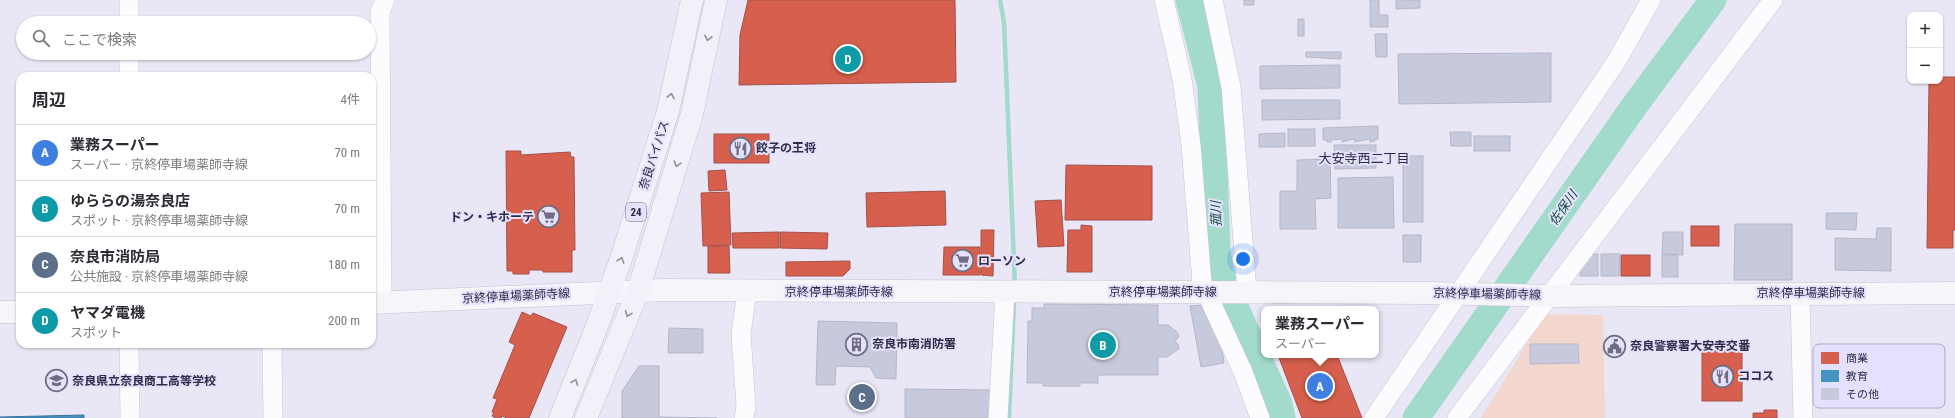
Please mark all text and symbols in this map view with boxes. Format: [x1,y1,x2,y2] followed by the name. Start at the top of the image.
[1907,12,1943,84] map controls
[1907,12,1943,48] button: +
[16,16,376,60] search box
[30,27,52,49] icon: search
[62,31,137,49] text: ここで検索
[705,35,713,41] one-way arrow
[835,44,861,74] pin: D
[1907,48,1943,84] button: −
[32,90,66,110] text: 周辺
[341,92,360,107] text: 4件
[667,93,675,99] one-way arrow
[636,119,672,191] street label: 奈良バイパス
[728,135,754,161] restaurant icon: 餃子の王将
[70,136,160,154] text: 業務スーパー
[755,141,816,155] place label: 餃子の王将
[41,145,49,160] text: A
[334,145,360,160] text: 70 m
[1318,151,1410,166] district label: 大安寺西二丁目
[70,157,248,172] text: スーパー · 京終停車場薬師寺線
[673,160,682,167] one-way arrow
[1546,186,1581,228] water label: 佐保川
[70,192,190,210] text: ゆららの湯奈良店
[1208,199,1224,227] water label: 菰川
[41,201,49,216] text: B
[334,201,360,216] text: 70 m
[626,203,646,221] road number: 24
[536,204,562,230] supermarket icon: ドン・キホーテ
[450,210,534,224] place label: ドン・キホーテ
[70,213,248,228] text: スポット · 京終停車場薬師寺線
[70,248,160,266] text: 奈良市消防局
[949,248,975,274] supermarket icon: ローソン
[1233,249,1253,269] your location
[978,254,1026,268] place label: ローソン
[41,257,49,272] text: C
[328,257,360,272] text: 180 m
[616,257,624,264] one-way arrow
[70,269,248,284] text: 公共施設 · 京終停車場薬師寺線
[785,285,893,299] street label: 京終停車場薬師寺線
[1109,285,1217,299] street label: 京終停車場薬師寺線
[462,286,570,306] street label: 京終停車場薬師寺線
[1433,286,1541,302] street label: 京終停車場薬師寺線
[1757,286,1865,300] street label: 京終停車場薬師寺線
[70,304,145,322] text: ヤマダ電機
[1261,306,1379,358] popup
[625,311,633,318] one-way arrow
[41,313,49,328] text: D
[328,313,360,328] text: 200 m
[1275,315,1365,333] text: 業務スーパー
[70,325,122,340] text: スポット
[1090,330,1116,360] pin: B
[844,331,870,357] building icon: 奈良市南消防署
[1602,333,1628,359] public building icon: 奈良警察署大安寺交番
[1275,336,1327,351] text: スーパー
[872,337,956,351] place label: 奈良市南消防署
[1630,339,1751,353] place label: 奈良警察署大安寺交番
[1813,344,1945,408] legend
[1846,352,1868,365] text: 商業
[1709,363,1735,389] restaurant icon: ココス
[44,368,70,394] school or university icon: 奈良県立奈良商工高等学校
[1738,369,1774,383] place label: ココス
[1846,370,1868,383] text: 教育
[1307,371,1333,401] pin: A
[72,374,216,388] place label: 奈良県立奈良商工高等学校
[570,378,578,385] one-way arrow
[849,382,875,412] pin: C
[1846,388,1879,401] text: その他

